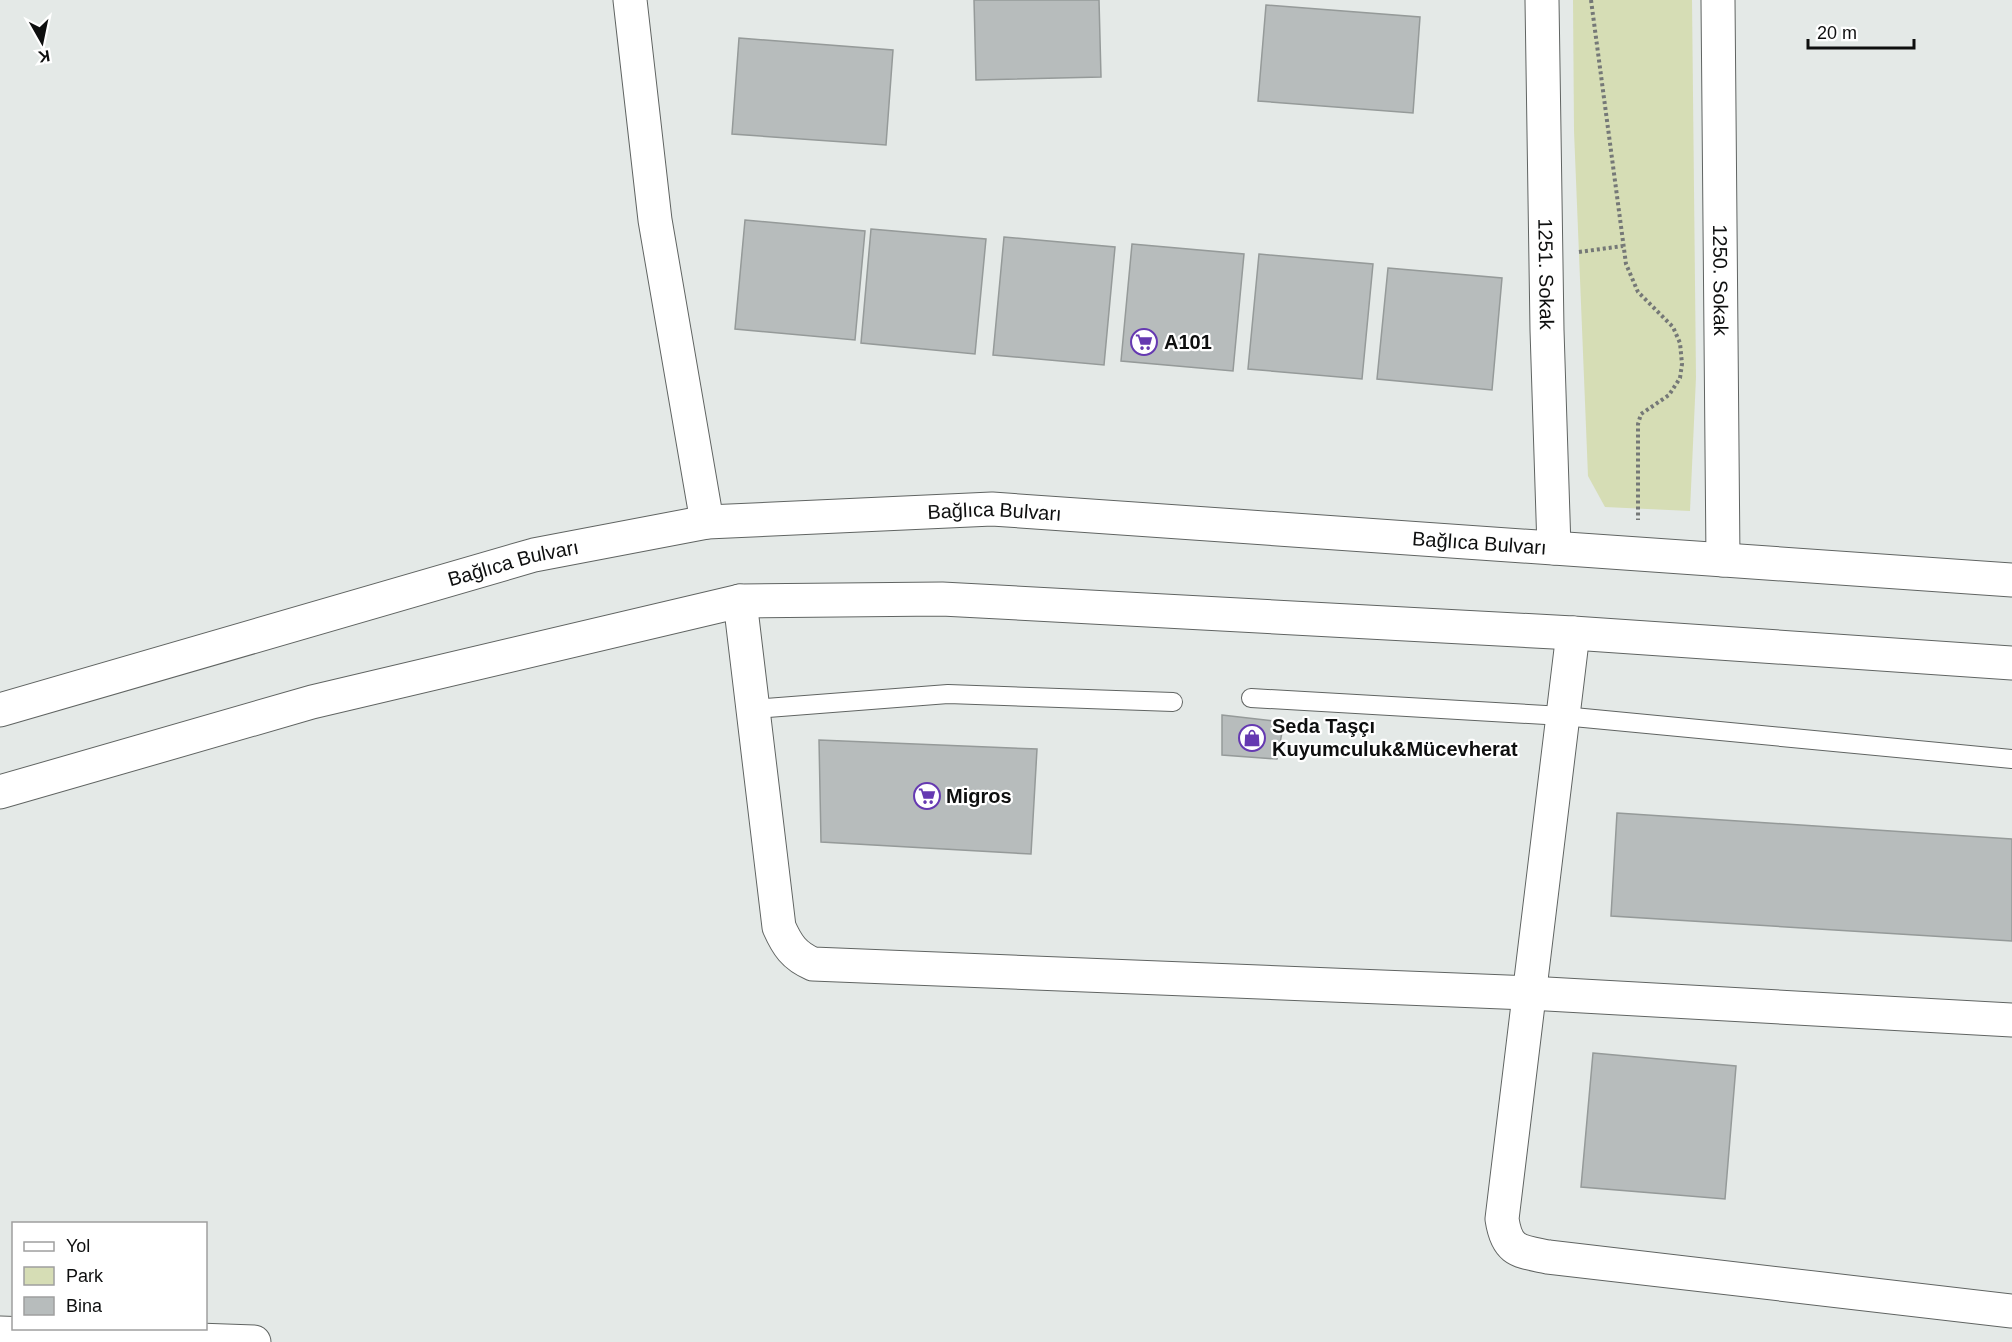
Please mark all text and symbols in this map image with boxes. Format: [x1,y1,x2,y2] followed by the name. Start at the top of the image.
[12,12,72,72] north arrow
[1808,12,1914,50] scale bar
[1817,23,1857,43] text: 20 m
[37,47,51,66] text: K
[1534,218,1558,331] street label: 1251. Sokak
[1709,224,1732,337] street label: 1250. Sokak
[1129,327,1159,357] supermarket icon: A101
[1164,331,1212,353] place label: A101
[927,498,1062,525] street label: Bağlıca Bulvarı
[1411,527,1547,559] street label: Bağlıca Bulvarı
[445,536,581,590] street label: Bağlıca Bulvarı
[1272,715,1518,760] place label: Seda Taşçı Kuyumculuk&Mücevherat
[1237,723,1267,753] shop icon: Seda Taşçı Kuyumculuk&Mücevherat
[912,781,942,811] supermarket icon: Migros
[946,785,1012,807] place label: Migros
[12,1222,207,1330] legend
[66,1236,90,1256] text: Yol
[66,1266,104,1286] text: Park
[66,1296,103,1316] text: Bina

